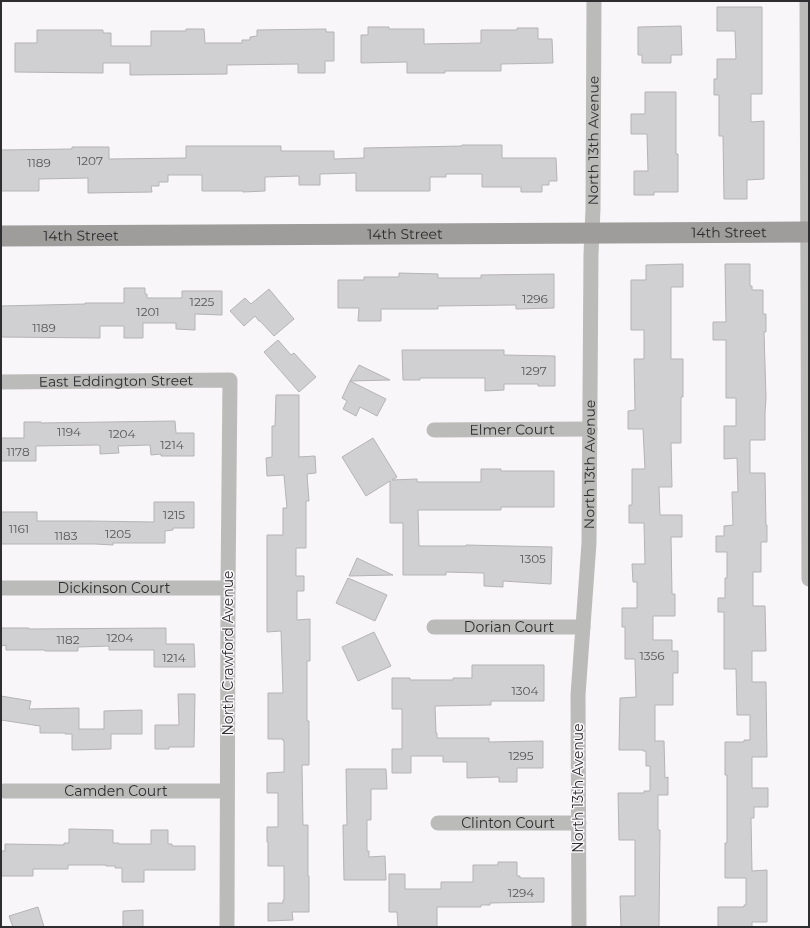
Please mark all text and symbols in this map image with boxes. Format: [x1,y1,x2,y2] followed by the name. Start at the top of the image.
[584,76,603,205] street label: North 13th Avenue
[77,153,103,168] house number: 1207
[27,155,51,170] house number: 1189
[691,223,767,242] street label: 14th Street
[367,225,443,243] street label: 14th Street
[43,226,119,245] street label: 14th Street
[522,291,548,306] house number: 1296
[190,294,215,309] house number: 1225
[136,304,160,319] house number: 1201
[32,320,56,335] house number: 1189
[521,363,547,378] house number: 1297
[39,371,194,391] street label: East Eddington Street
[580,400,599,529] street label: North 13th Avenue
[469,420,555,439] street label: Elmer Court
[57,424,81,439] house number: 1194
[109,426,136,441] house number: 1204
[160,437,184,452] house number: 1214
[6,444,30,459] house number: 1178
[163,507,185,522] house number: 1215
[9,521,29,536] house number: 1161
[105,526,131,541] house number: 1205
[54,528,78,543] house number: 1183
[520,551,546,566] house number: 1305
[219,570,237,736] street label: North Crawford Avenue
[58,579,171,597] street label: Dickinson Court
[464,618,555,636] street label: Dorian Court
[107,630,134,645] house number: 1204
[56,632,80,647] house number: 1182
[639,648,665,663] house number: 1356
[162,650,186,665] house number: 1214
[512,683,539,698] house number: 1304
[569,723,587,853] street label: North 13th Avenue
[508,748,534,763] house number: 1295
[64,782,168,800] street label: Camden Court
[461,814,555,832] street label: Clinton Court
[508,885,534,900] house number: 1294

